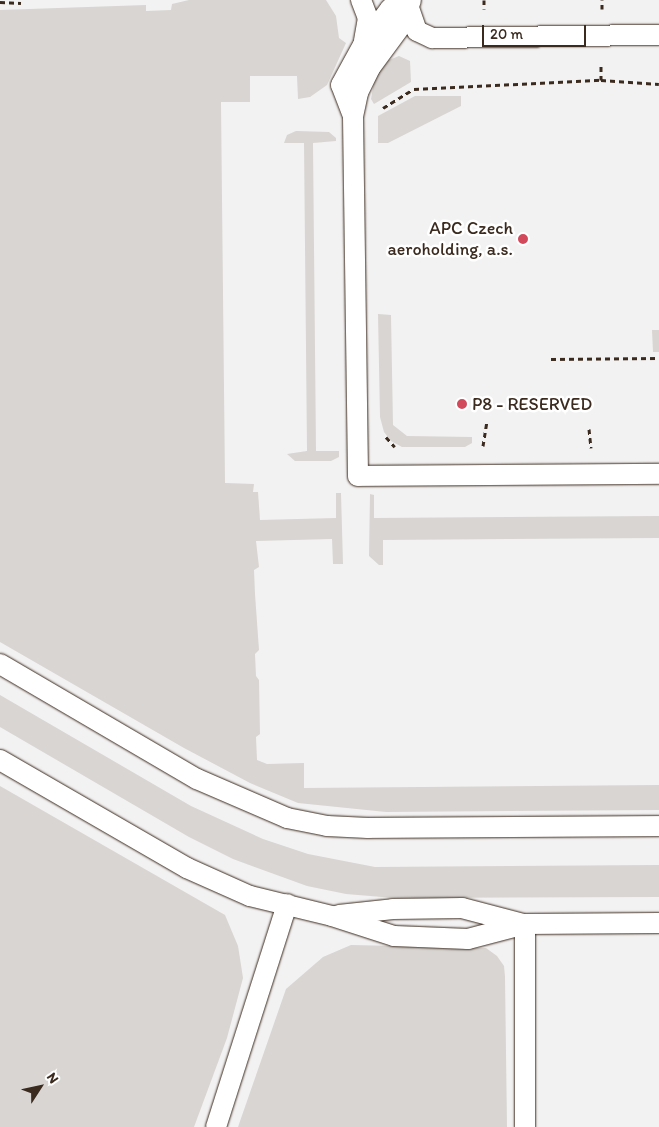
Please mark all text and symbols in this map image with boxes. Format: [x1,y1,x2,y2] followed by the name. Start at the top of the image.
[484,15,588,47] scale bar
[490,25,523,43] text: 20 m
[387,218,513,260] place label: APC Czech aeroholding, a.s.
[517,233,529,245] marker: APC Czech aeroholding, a.s.
[472,393,592,415] place label: P8 - RESERVED
[456,398,468,410] marker: P8 - RESERVED
[15,1062,65,1112] north arrow
[43,1069,62,1087] text: N

